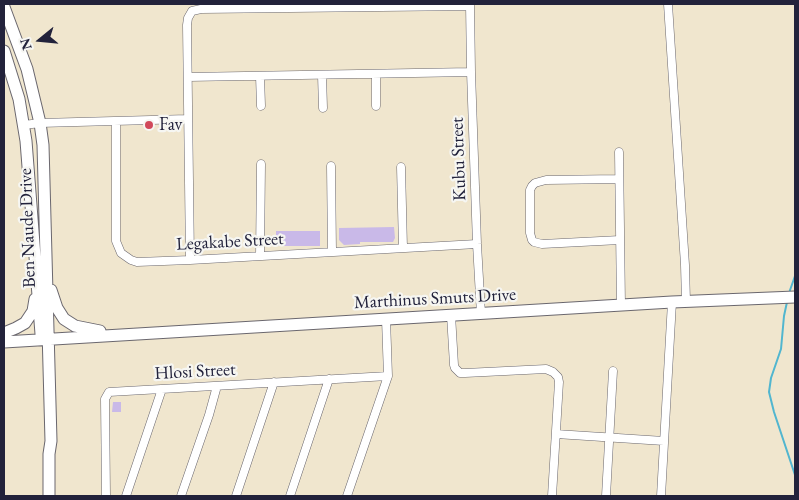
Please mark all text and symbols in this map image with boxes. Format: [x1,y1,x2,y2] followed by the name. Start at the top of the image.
[15,15,65,65] north arrow
[15,36,36,52] text: N
[159,114,182,136] place label: Fav
[447,117,471,201] street label: Kubu Street
[143,119,155,131] marker: Fav
[15,168,41,288] street label: Ben Naude Drive
[176,228,284,256] street label: Legakabe Street
[353,284,517,314] street label: Marthinus Smuts Drive
[154,359,236,385] street label: Hlosi Street

